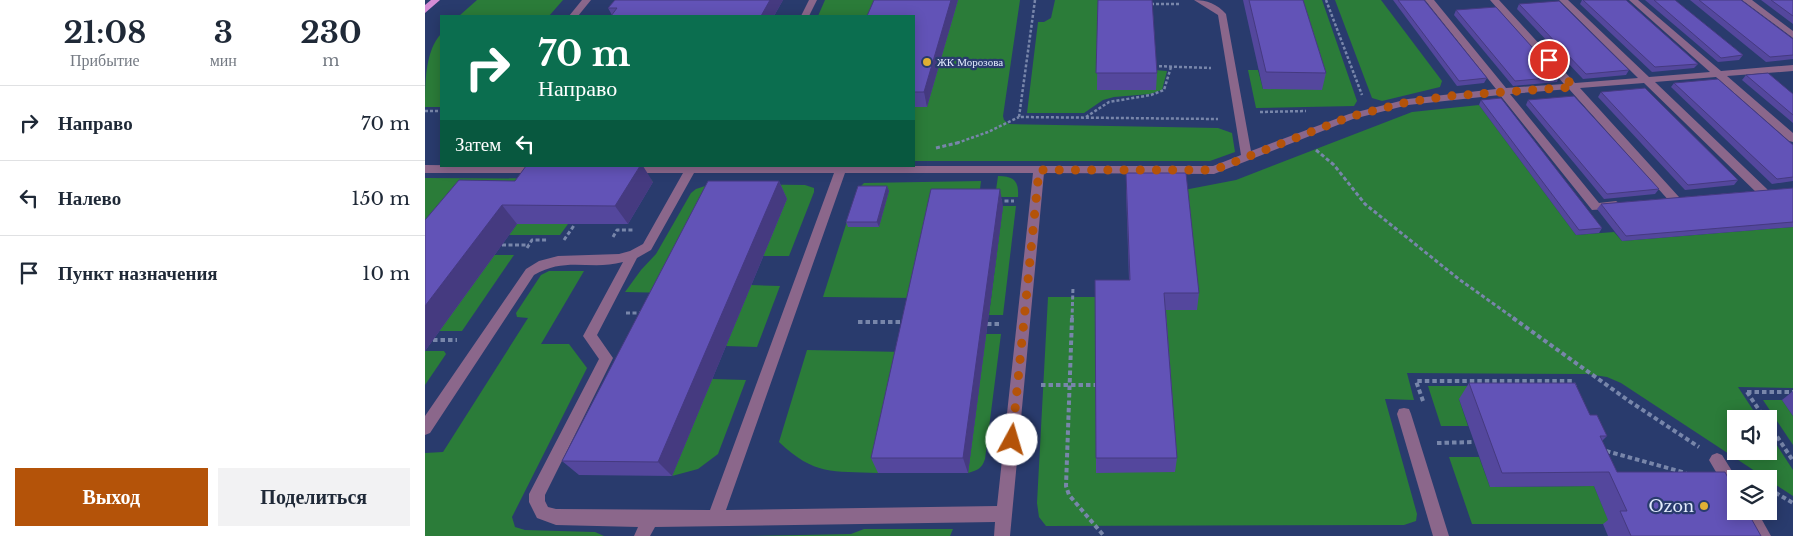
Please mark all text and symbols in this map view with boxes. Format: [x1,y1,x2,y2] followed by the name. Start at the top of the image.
[63,14,146,51] text: 21:08
[214,14,233,51] text: 3
[300,14,362,51] text: 230
[538,32,631,75] text: 70 m
[455,35,520,100] icon: right
[1528,39,1570,81] pin
[1535,46,1563,74] icon: arrive
[70,50,140,70] text: Прибытие
[210,50,237,70] text: мин
[322,50,340,70] text: m
[937,55,1003,69] place label: ЖК Морозова
[921,56,933,68] marker: ЖК Морозова
[538,75,617,102] text: Направо
[15,109,43,137] icon: right
[58,112,133,135] text: Направо
[361,112,410,135] text: 70 m
[511,130,539,158] icon: left
[455,133,501,156] text: Затем
[15,184,43,212] icon: left
[58,187,121,210] text: Налево
[351,187,410,210] text: 150 m
[15,259,43,287] icon: arrive
[58,262,218,285] text: Пункт назначения
[362,262,410,285] text: 10 m
[1727,410,1777,520] map controls
[1727,410,1777,460] button: sound
[985,413,1037,465] position arrow
[15,468,208,526] button: Выход
[218,468,410,526] button: Поделиться
[1727,470,1777,520] button: layers
[1649,496,1694,516] place label: Ozon
[1698,500,1710,512] marker: Ozon

